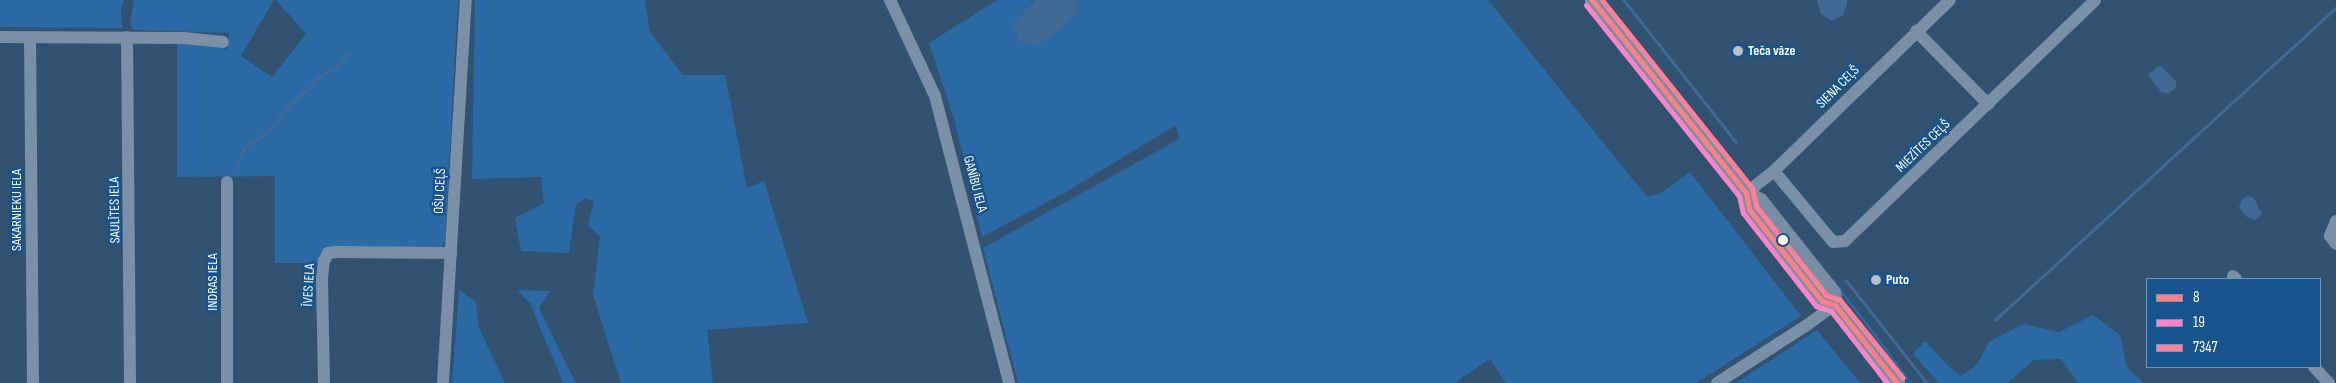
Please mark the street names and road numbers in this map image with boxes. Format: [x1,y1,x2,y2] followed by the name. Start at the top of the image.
[1813,62,1863,112] street label: SIENA CEĻŠ
[1892,116,1954,176] street label: MIEZĪTES CEĻŠ
[959,154,991,214] street label: GANĪBU IELA
[430,168,450,214] street label: OŠU CEĻŠ
[9,169,25,251] street label: SAKARNIEKU IELA
[106,177,124,243] street label: SAULĪTES IELA
[205,253,221,311] street label: INDRAS IELA
[299,263,319,307] street label: ĪVES IELA

